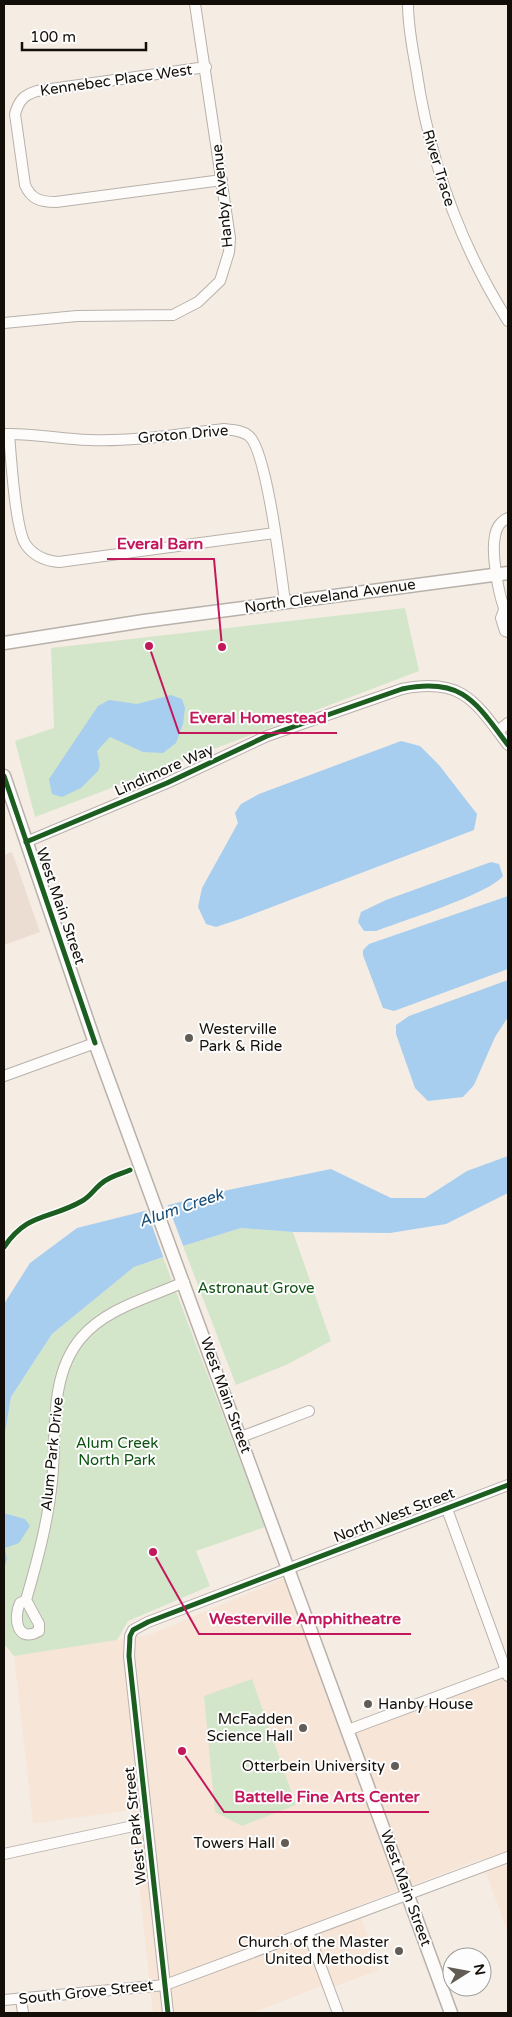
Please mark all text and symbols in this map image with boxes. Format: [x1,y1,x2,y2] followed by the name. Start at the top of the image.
[22,20,146,52] scale bar
[30,28,76,46] text: 100 m
[39,60,194,100] street label: Kennebec Place West
[419,127,459,209] street label: River Trace
[208,143,236,249] street label: Hanby Avenue
[137,421,229,447] street label: Groton Drive
[107,528,214,559] callout: Everal Barn
[117,534,203,554] text: Everal Barn
[243,575,417,617] street label: North Cleveland Avenue
[179,702,337,733] callout: Everal Homestead
[189,708,327,728] text: Everal Homestead
[112,740,216,800] street label: Lindimore Way
[33,845,90,967] street label: West Main Street
[199,1020,282,1055] place label: Westerville Park & Ride
[183,1032,195,1044] marker: Westerville Park & Ride
[136,1184,227,1232] water label: Alum Creek
[197,1279,315,1297] park label: Astronaut Grove
[197,1334,255,1456] street label: West Main Street
[37,1396,67,1512] street label: Alum Park Drive
[76,1434,158,1469] park label: Alum Creek North Park
[331,1484,457,1546] street label: North West Street
[199,1603,411,1634] callout: Westerville Amphitheatre
[209,1609,401,1629] text: Westerville Amphitheatre
[378,1695,473,1713] place label: Hanby House
[362,1698,374,1710] marker: Hanby House
[207,1710,293,1745] place label: McFadden Science Hall
[297,1722,309,1734] marker: McFadden Science Hall
[242,1757,385,1775] place label: Otterbein University
[389,1760,401,1772] marker: Otterbein University
[120,1766,150,1886] street label: West Park Street
[224,1781,429,1812] callout: Battelle Fine Arts Center
[234,1787,421,1807] text: Battelle Fine Arts Center
[377,1827,435,1949] street label: West Main Street
[193,1834,275,1852] place label: Towers Hall
[279,1837,291,1849] marker: Towers Hall
[238,1933,389,1968] place label: Church of the Master United Methodist
[393,1945,405,1957] marker: Church of the Master United Methodist
[442,1947,492,1997] north arrow
[470,1962,489,1977] text: N
[18,1976,154,2008] street label: South Grove Street

